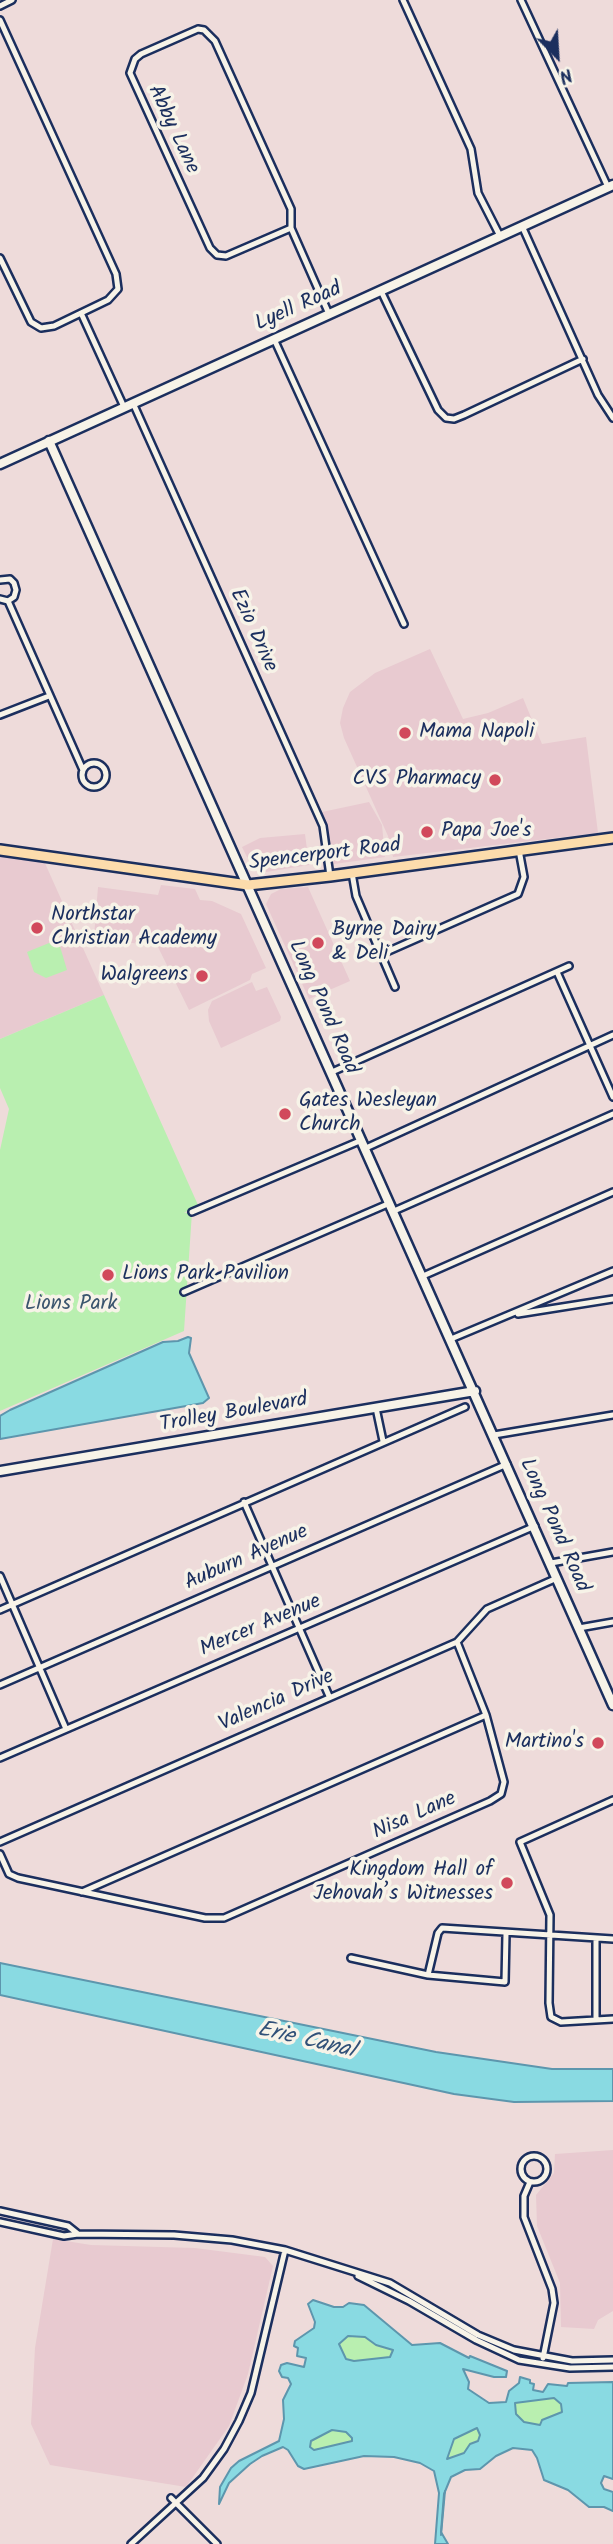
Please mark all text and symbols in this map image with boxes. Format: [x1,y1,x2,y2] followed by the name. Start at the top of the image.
[522,21,592,91] north arrow
[554,59,577,91] text: N
[140,82,204,178] street label: Abby Lane
[252,278,346,338] street label: Lyell Road
[223,586,281,676] street label: Ezio Drive
[419,720,534,746] place label: Mama Napoli
[397,725,413,741] marker: Mama Napoli
[352,767,481,793] place label: CVS Pharmacy
[487,772,503,788] marker: CVS Pharmacy
[441,819,531,845] place label: Papa Joe's
[419,824,435,840] marker: Papa Joe's
[248,834,402,878] street label: Spencerport Road
[51,903,217,953] place label: Northstar Christian Academy
[332,918,436,968] place label: Byrne Dairy & Deli
[29,920,45,936] marker: Northstar Christian Academy
[310,935,326,951] marker: Byrne Dairy & Deli
[281,937,363,1079] street label: Long Pond Road
[101,963,188,989] place label: Walgreens
[194,968,210,984] marker: Walgreens
[299,1089,437,1139] place label: Gates Wesleyan Church
[277,1106,293,1122] marker: Gates Wesleyan Church
[122,1262,289,1288] place label: Lions Park Pavilion
[100,1267,116,1283] marker: Lions Park Pavilion
[25,1292,117,1318] park label: Lions Park
[158,1389,310,1439] street label: Trolley Boulevard
[512,1455,594,1597] street label: Long Pond Road
[181,1521,313,1597] street label: Auburn Avenue
[197,1590,325,1664] street label: Mercer Avenue
[216,1665,338,1739] street label: Valencia Drive
[505,1730,584,1756] place label: Martino's
[590,1735,606,1751] marker: Martino's
[370,1788,460,1846] street label: Nisa Lane
[313,1858,493,1908] place label: Kingdom Hall of Jehovah’s Witnesses
[499,1875,515,1891] marker: Kingdom Hall of Jehovah’s Witnesses
[254,2017,358,2067] water label: Erie Canal

